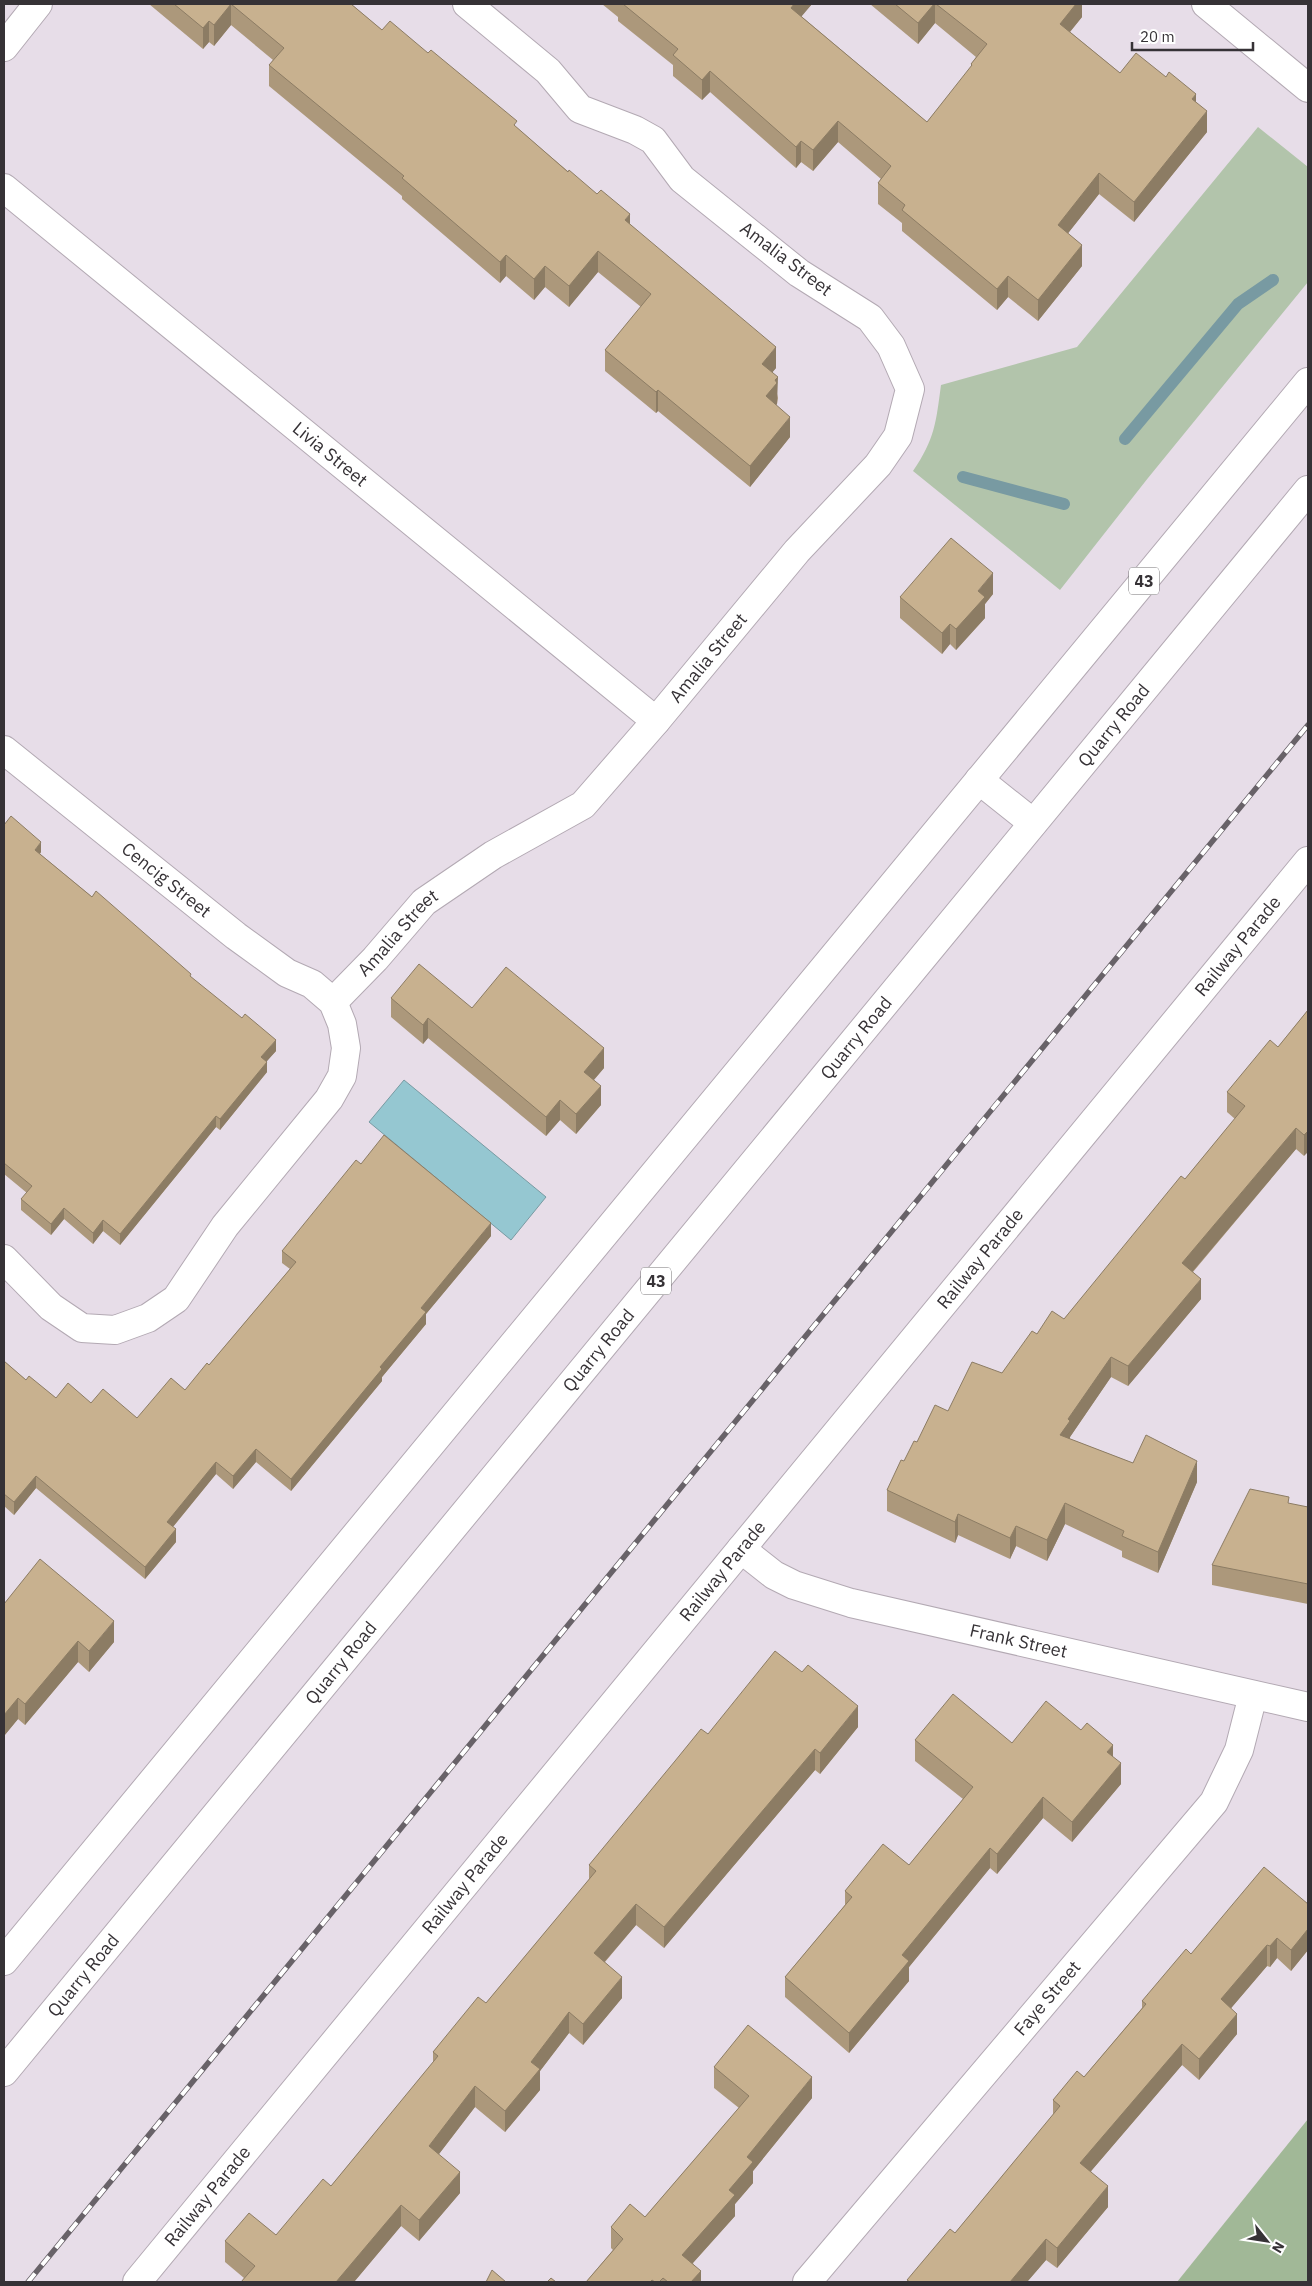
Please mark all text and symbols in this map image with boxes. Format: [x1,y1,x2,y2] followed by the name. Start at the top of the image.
[1132,20,1253,52] scale bar
[1140,27,1175,46] text: 20 m
[736,216,837,301] street label: Amalia Street
[288,417,372,492] street label: Livia Street
[1129,568,1159,594] road number: 43
[664,608,752,707] street label: Amalia Street
[1073,679,1154,771] street label: Quarry Road
[117,837,216,922] street label: Cencig Street
[353,884,442,981] street label: Amalia Street
[1189,891,1286,1001] street label: Railway Parade
[815,992,897,1084] street label: Quarry Road
[932,1203,1028,1313] street label: Railway Parade
[641,1268,671,1294] road number: 43
[557,1304,639,1396] street label: Quarry Road
[674,1516,771,1626] street label: Railway Parade
[300,1617,382,1709] street label: Quarry Road
[968,1618,1070,1663] street label: Frank Street
[417,1828,513,1938] street label: Railway Parade
[42,1929,124,2021] street label: Quarry Road
[1009,1956,1086,2040] street label: Faye Street
[159,2141,255,2251] street label: Railway Parade
[1242,2216,1292,2266] north arrow
[1268,2239,1289,2256] text: N

